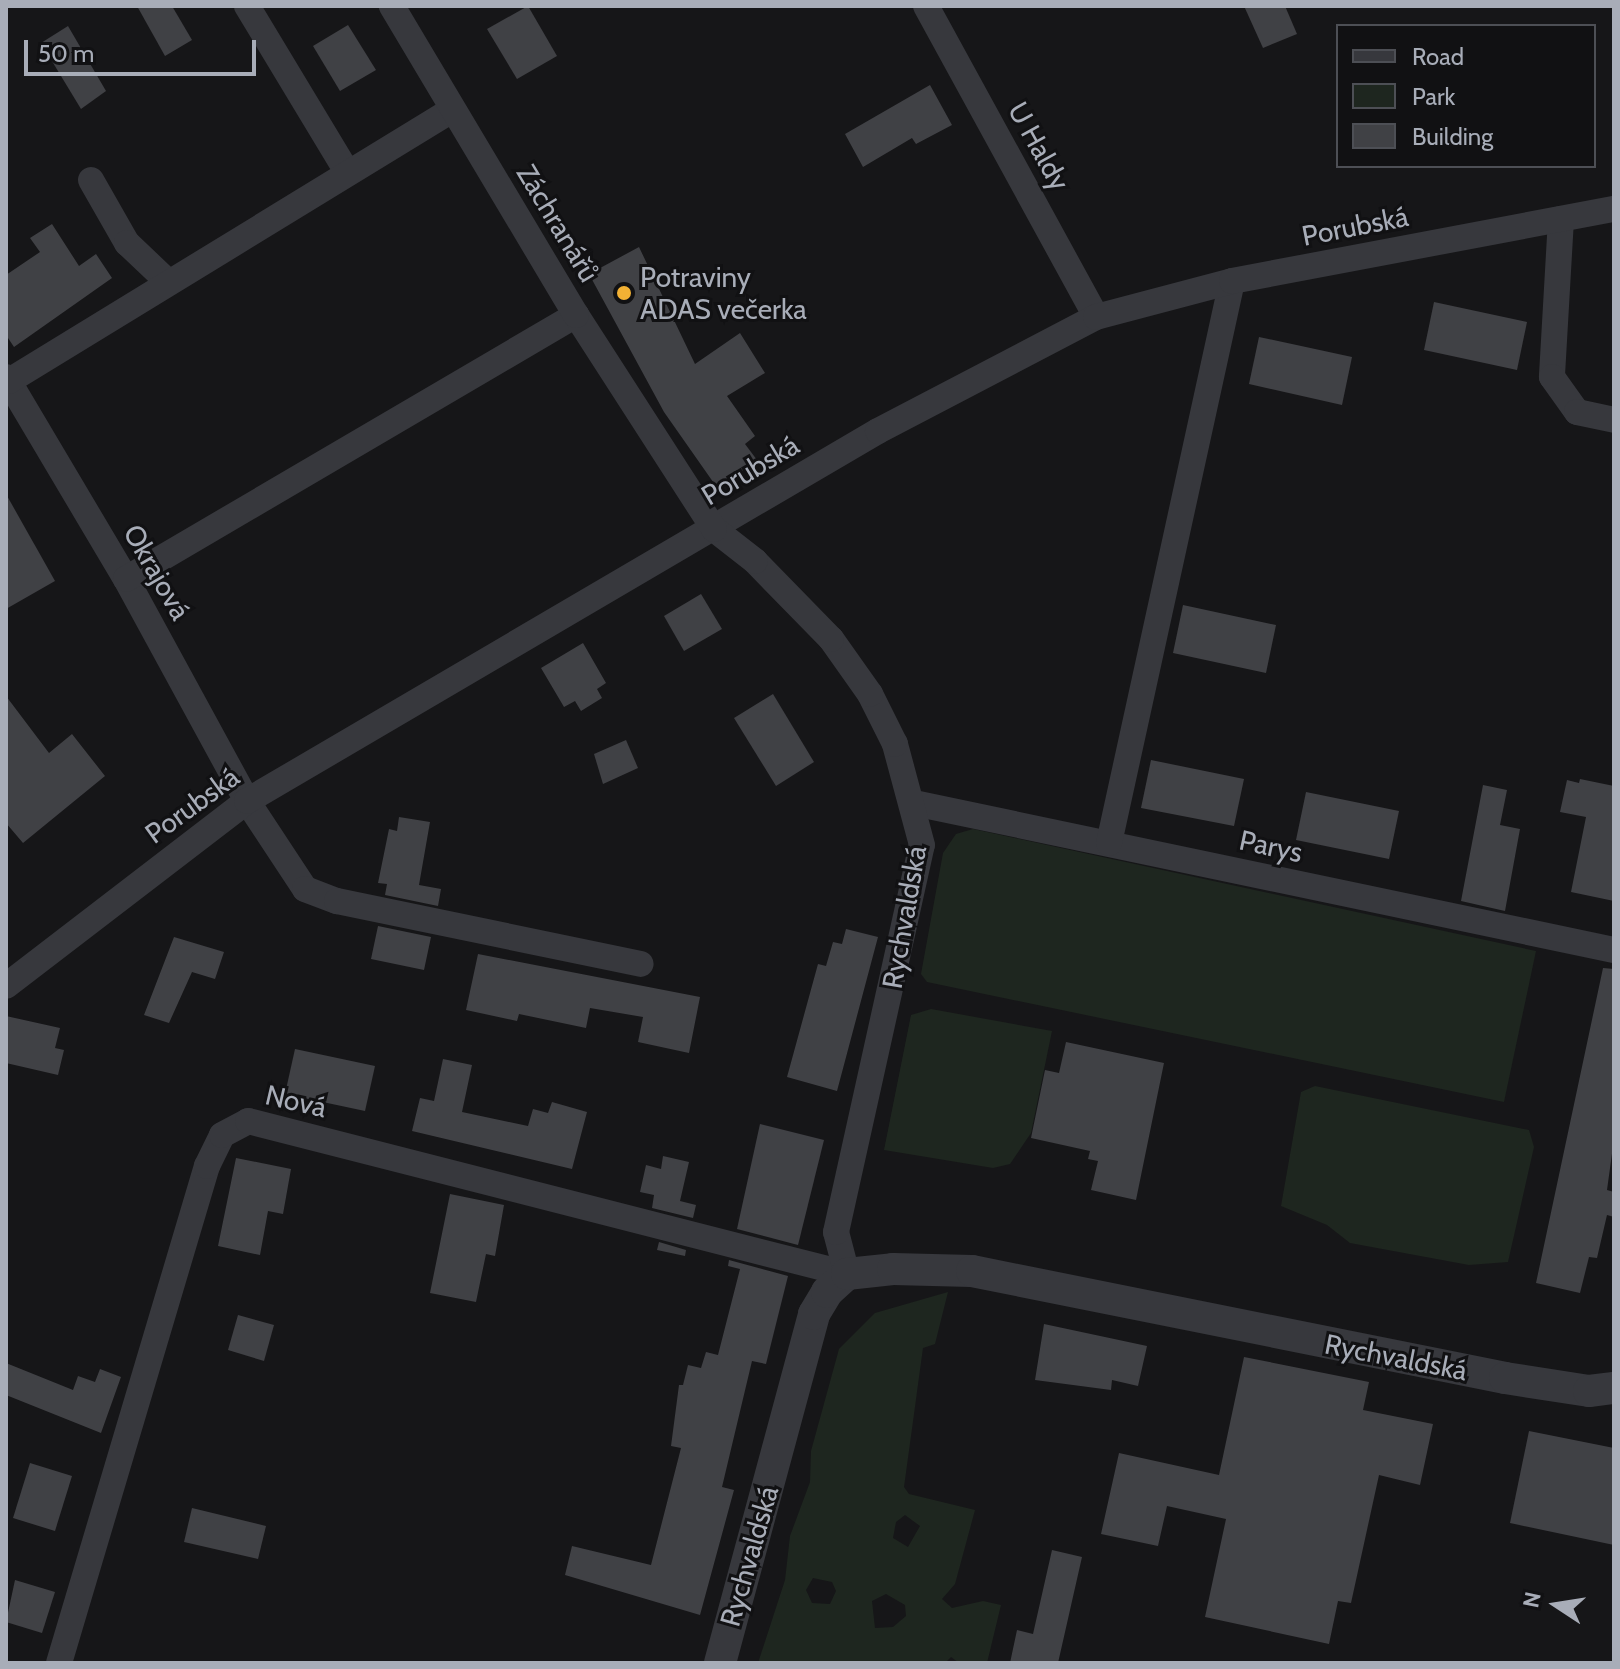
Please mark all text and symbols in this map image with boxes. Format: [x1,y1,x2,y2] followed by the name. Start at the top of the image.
[28,24,260,74] scale bar
[1336,24,1596,168] legend
[38,39,94,68] text: 50 m
[1412,42,1464,71] text: Road
[1412,82,1455,111] text: Park
[1001,96,1077,196] street label: U Haldy
[1412,122,1493,151] text: Building
[510,158,606,288] street label: Záchranářů
[1299,199,1411,253] street label: Porubská
[640,260,807,326] place label: Potraviny ADAS večerka
[615,284,633,302] marker: Potraviny ADAS večerka
[695,428,805,512] street label: Porubská
[116,518,198,626] street label: Okrajová
[139,760,245,850] street label: Porubská
[1236,823,1306,869] street label: Parys
[875,843,933,991] street label: Rychvaldská
[262,1078,330,1124] street label: Nová
[1322,1327,1470,1387] street label: Rychvaldská
[713,1482,785,1630] street label: Rychvaldská
[1516,1565,1596,1645] north arrow
[1517,1589,1547,1610] text: N

